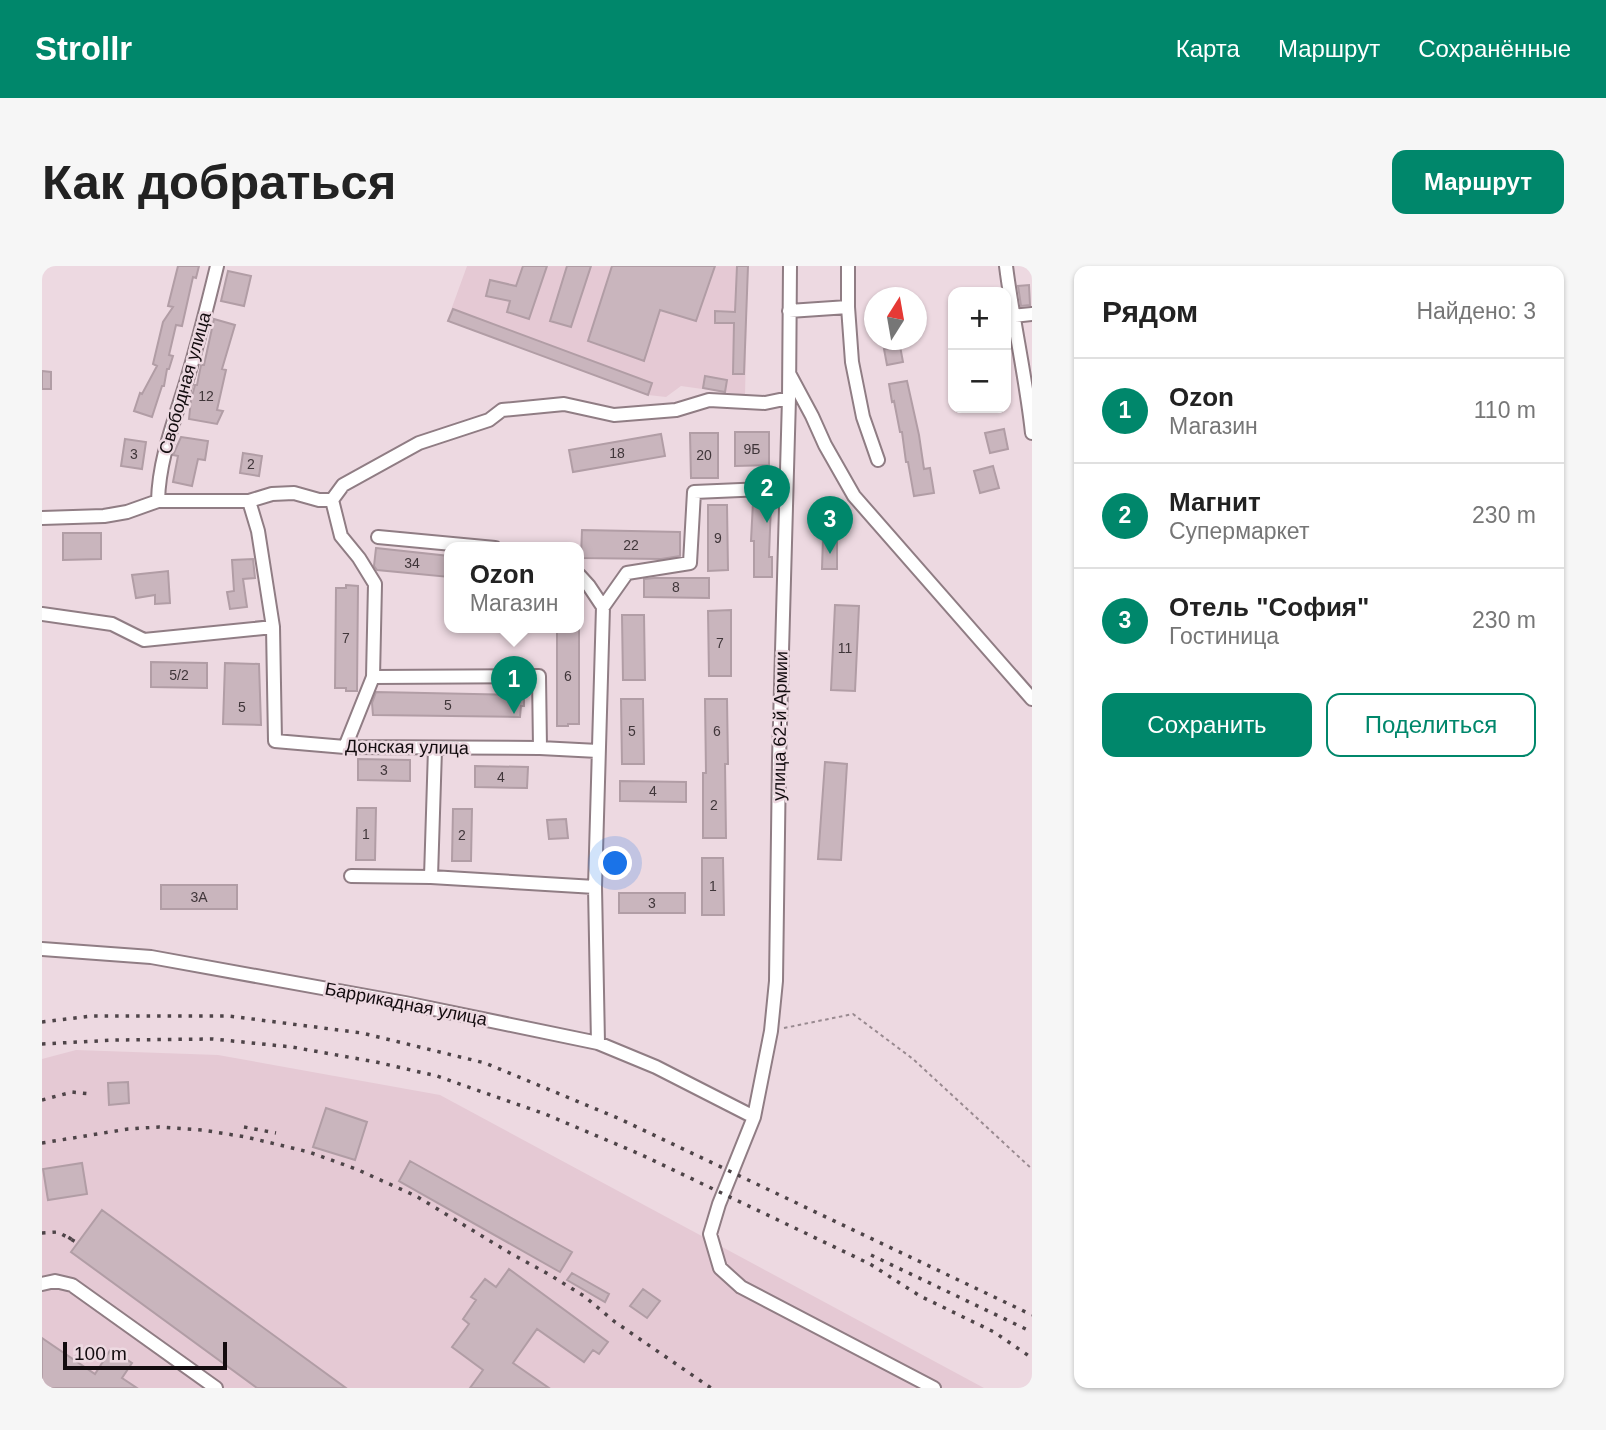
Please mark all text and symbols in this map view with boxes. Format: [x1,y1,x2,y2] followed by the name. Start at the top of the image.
[35,30,132,67] text: Strollr
[1176,35,1240,62] text: Карта
[1278,35,1380,62] text: Маршрут
[1418,35,1571,62] text: Сохранённые
[1392,150,1564,214] button: Маршрут
[42,155,396,209] text: Как добраться
[864,287,927,350] north arrow
[948,287,1011,413] map controls
[948,287,1011,350] button: +
[1102,295,1198,328] text: Рядом
[1416,298,1536,324] text: Найдено: 3
[155,309,215,456] street label: Свободная улица
[948,350,1011,413] button: −
[1169,382,1234,412] text: Ozon
[198,388,214,404] house number: 12
[1119,397,1131,423] text: 1
[1474,397,1536,423] text: 110 m
[1169,413,1258,439] text: Магазин
[744,441,760,457] house number: 9Б
[609,445,625,461] house number: 18
[130,446,138,462] house number: 3
[696,447,712,463] house number: 20
[247,456,255,472] house number: 2
[744,465,790,523] pin: 2
[1169,487,1261,517] text: Магнит
[807,496,853,554] pin: 3
[1119,502,1131,528] text: 2
[1472,502,1536,528] text: 230 m
[1169,518,1309,544] text: Супермаркет
[714,530,722,546] house number: 9
[623,537,639,553] house number: 22
[444,542,584,633] popup
[404,555,420,571] house number: 34
[470,559,535,589] text: Ozon
[672,579,680,595] house number: 8
[470,590,558,616] text: Магазин
[1169,592,1369,622] text: Отель "София"
[1119,607,1131,633] text: 3
[1472,607,1536,633] text: 230 m
[1169,623,1279,649] text: Гостиница
[342,630,350,646] house number: 7
[716,635,724,651] house number: 7
[838,640,852,656] house number: 11
[769,651,791,801] street label: улица 62-й Армии
[491,656,537,714] pin: 1
[169,667,189,683] house number: 5/2
[564,668,572,684] house number: 6
[1102,693,1312,757] button: Сохранить
[1326,693,1536,757] button: Поделиться
[444,697,452,713] house number: 5
[238,699,246,715] house number: 5
[628,723,636,739] house number: 5
[713,723,721,739] house number: 6
[345,736,470,758] street label: Донская улица
[380,762,388,778] house number: 3
[497,769,505,785] house number: 4
[649,783,657,799] house number: 4
[710,797,718,813] house number: 2
[362,826,370,842] house number: 1
[458,827,466,843] house number: 2
[598,846,632,880] your location
[709,878,717,894] house number: 1
[190,889,208,905] house number: 3А
[648,895,656,911] house number: 3
[323,978,490,1030] street label: Баррикадная улица
[63,1339,228,1371] scale bar
[74,1343,127,1364] text: 100 m

